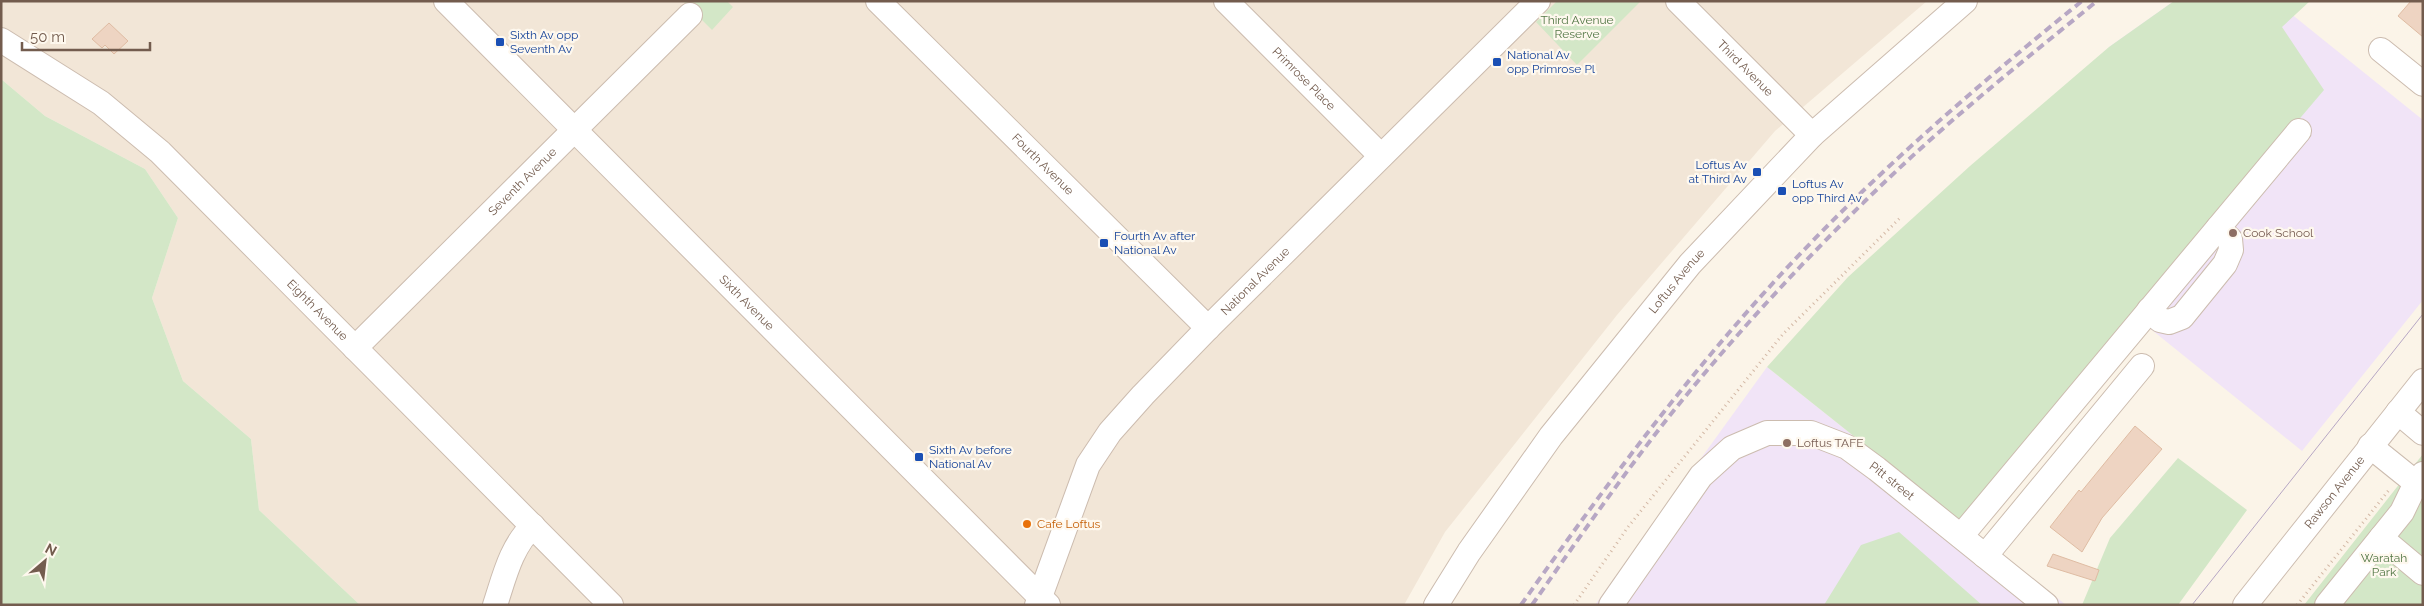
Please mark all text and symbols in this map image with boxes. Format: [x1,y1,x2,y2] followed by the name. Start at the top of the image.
[1540,13,1614,41] park label: Third Avenue Reserve
[22,20,150,52] scale bar
[30,28,65,46] text: 50 m
[510,28,578,56] place label: Sixth Av opp Seventh Av
[494,36,506,48] marker: Sixth Av opp Seventh Av
[1714,37,1776,99] street label: Third Avenue
[1269,44,1338,113] street label: Primrose Place
[1507,48,1596,76] place label: National Av opp Primrose Pl
[1491,56,1503,68] marker: National Av opp Primrose Pl
[1009,131,1077,198] street label: Fourth Avenue
[485,145,559,218] street label: Seventh Avenue
[1689,158,1748,186] place label: Loftus Av at Third Av
[1751,166,1763,178] marker: Loftus Av at Third Av
[1792,177,1862,205] place label: Loftus Av opp Third Av
[1776,185,1788,197] marker: Loftus Av opp Third Av
[2243,226,2314,240] place label: Cook School
[2227,227,2239,239] marker: Cook School
[1114,229,1196,257] place label: Fourth Av after National Av
[1098,237,1110,249] marker: Fourth Av after National Av
[1218,244,1292,318] street label: National Avenue
[1646,246,1708,316] street label: Loftus Avenue
[716,272,777,333] street label: Sixth Avenue
[284,277,351,343] street label: Eighth Avenue
[1797,436,1864,450] place label: Loftus TAFE
[1781,437,1793,449] marker: Loftus TAFE
[929,443,1012,471] place label: Sixth Av before National Av
[913,451,925,463] marker: Sixth Av before National Av
[2302,453,2368,531] street label: Rawson Avenue
[1867,459,1917,503] street label: Pitt street
[1037,517,1101,531] place label: Cafe Loftus
[1021,518,1033,530] marker: Cafe Loftus
[20,536,70,586] north arrow
[43,540,60,559] text: N
[2361,551,2407,579] park label: Waratah Park

